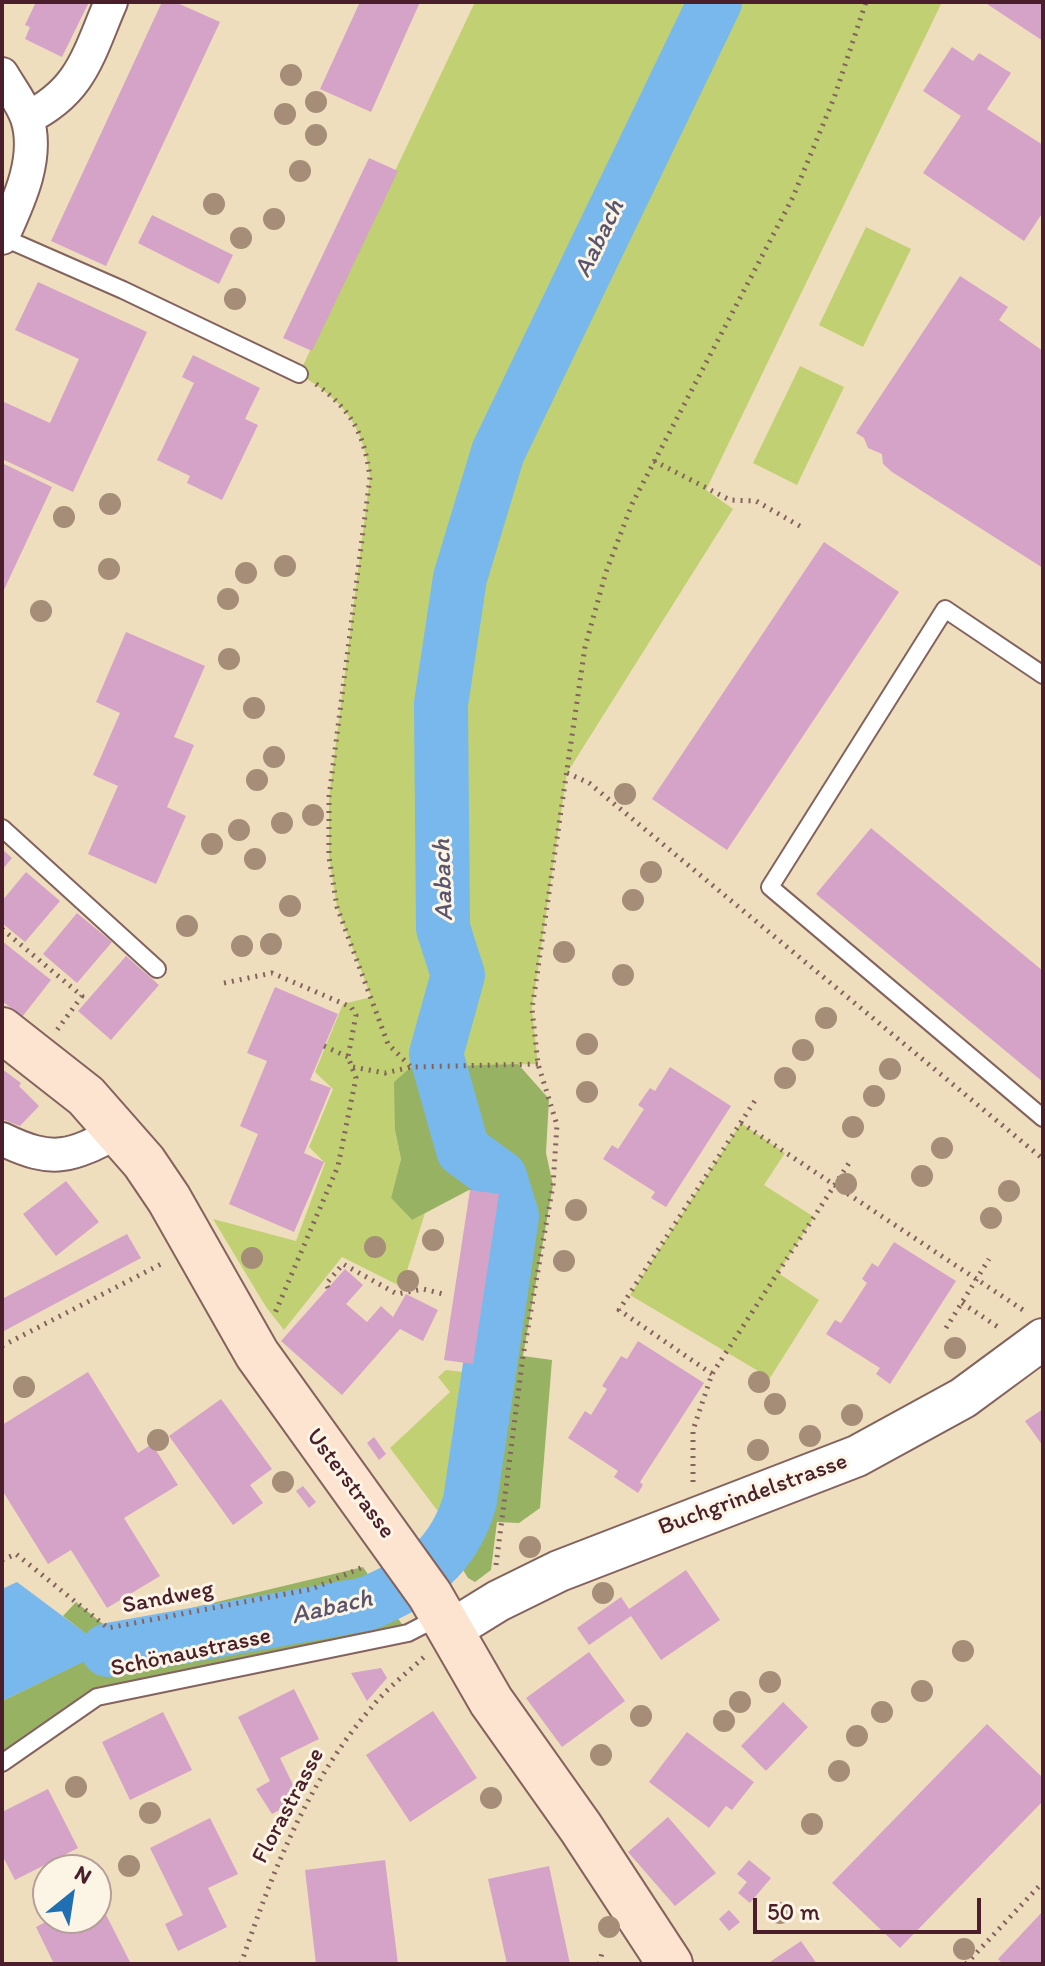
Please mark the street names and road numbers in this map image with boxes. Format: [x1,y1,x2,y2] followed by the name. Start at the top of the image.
[299,1423,401,1545] street label: Usterstrasse
[655,1447,851,1543] street label: Buchgrindelstrasse
[120,1575,216,1621] street label: Sandweg
[108,1622,274,1684] street label: Schönaustrasse
[247,1743,331,1869] street label: Florastrasse

